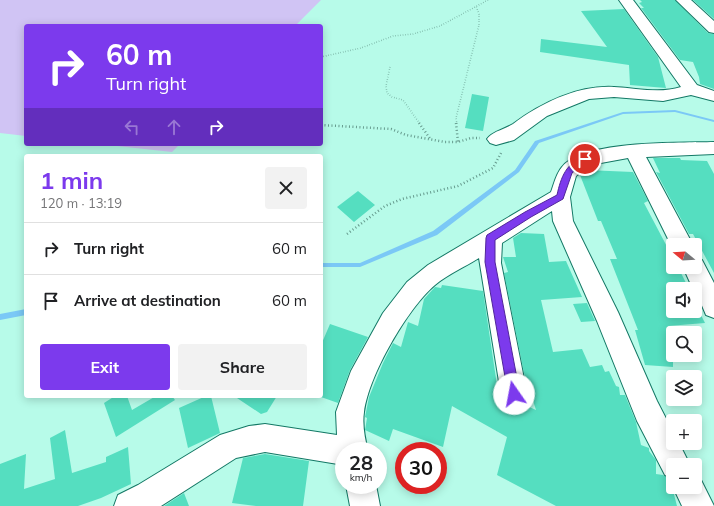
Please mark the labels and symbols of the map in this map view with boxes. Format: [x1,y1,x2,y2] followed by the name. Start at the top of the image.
[568,142,602,176] pin
[666,238,702,274] north arrow
[493,373,535,415] position arrow
[395,442,447,494] speed limit sign: 30

